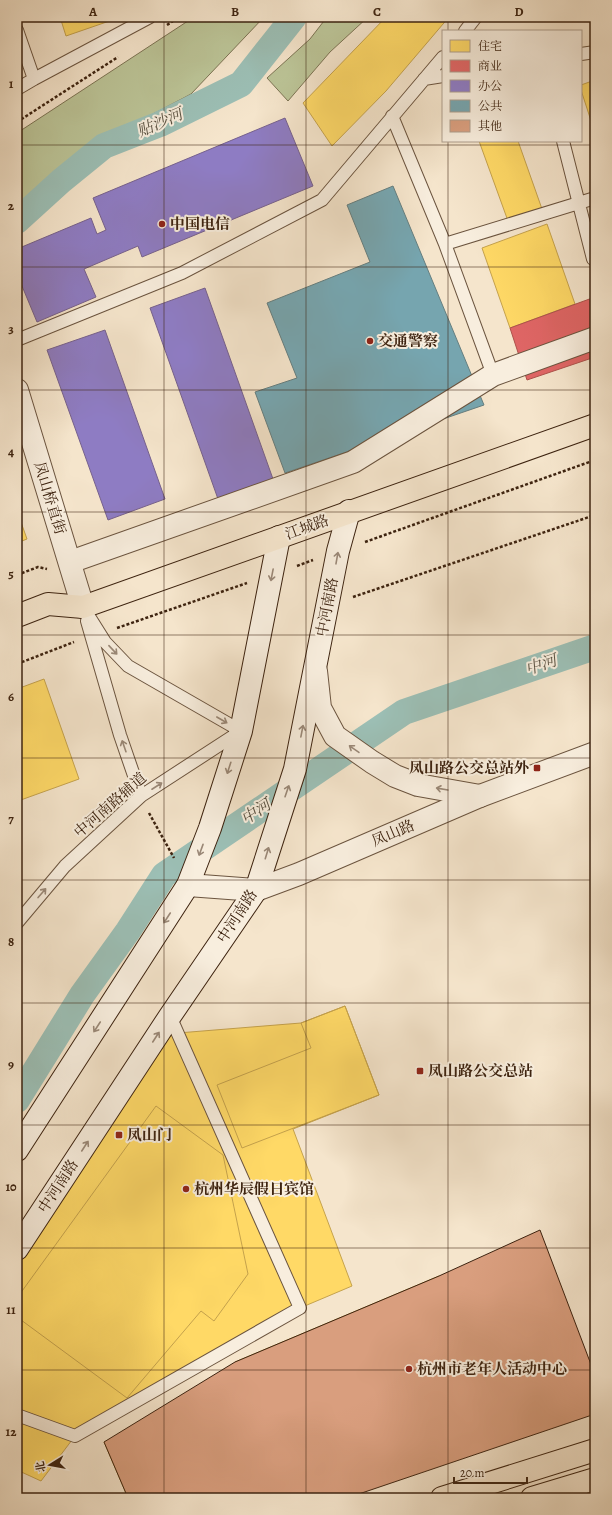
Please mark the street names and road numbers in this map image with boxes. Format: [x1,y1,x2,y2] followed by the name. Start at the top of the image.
[29,459,71,537] street label: 凤山桥直街
[282,510,332,544] street label: 江城路
[311,576,343,638] street label: 中河南路
[69,768,151,842] street label: 中河南路辅道
[368,815,418,851] street label: 凤山路
[212,885,262,947] street label: 中河南路
[33,1155,83,1217] street label: 中河南路

